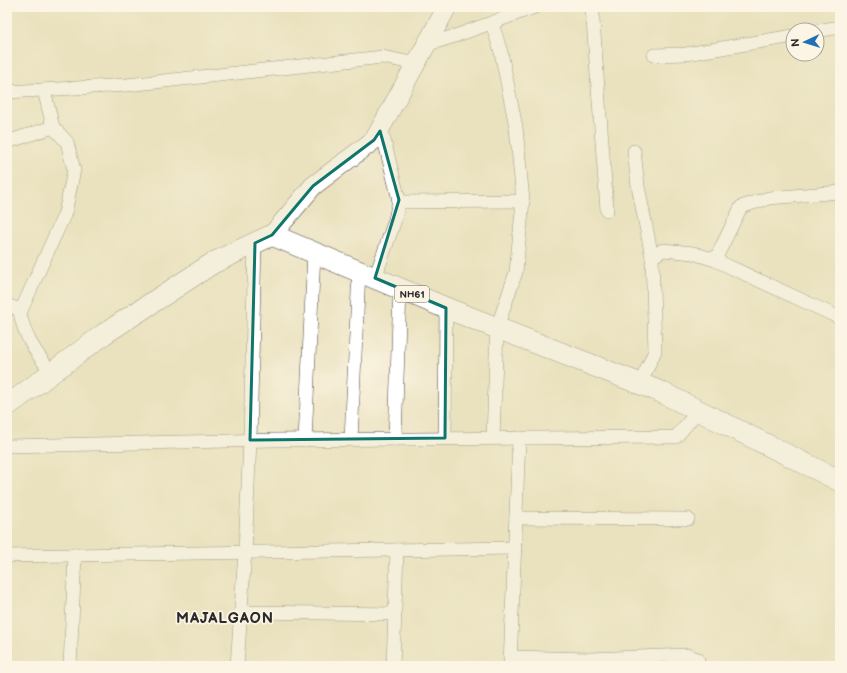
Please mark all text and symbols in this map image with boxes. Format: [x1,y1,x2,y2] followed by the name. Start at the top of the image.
[785,22,825,62] north arrow
[789,38,802,47] text: N
[395,286,429,302] road number: NH61
[176,609,274,628] district label: MAJALGAON

